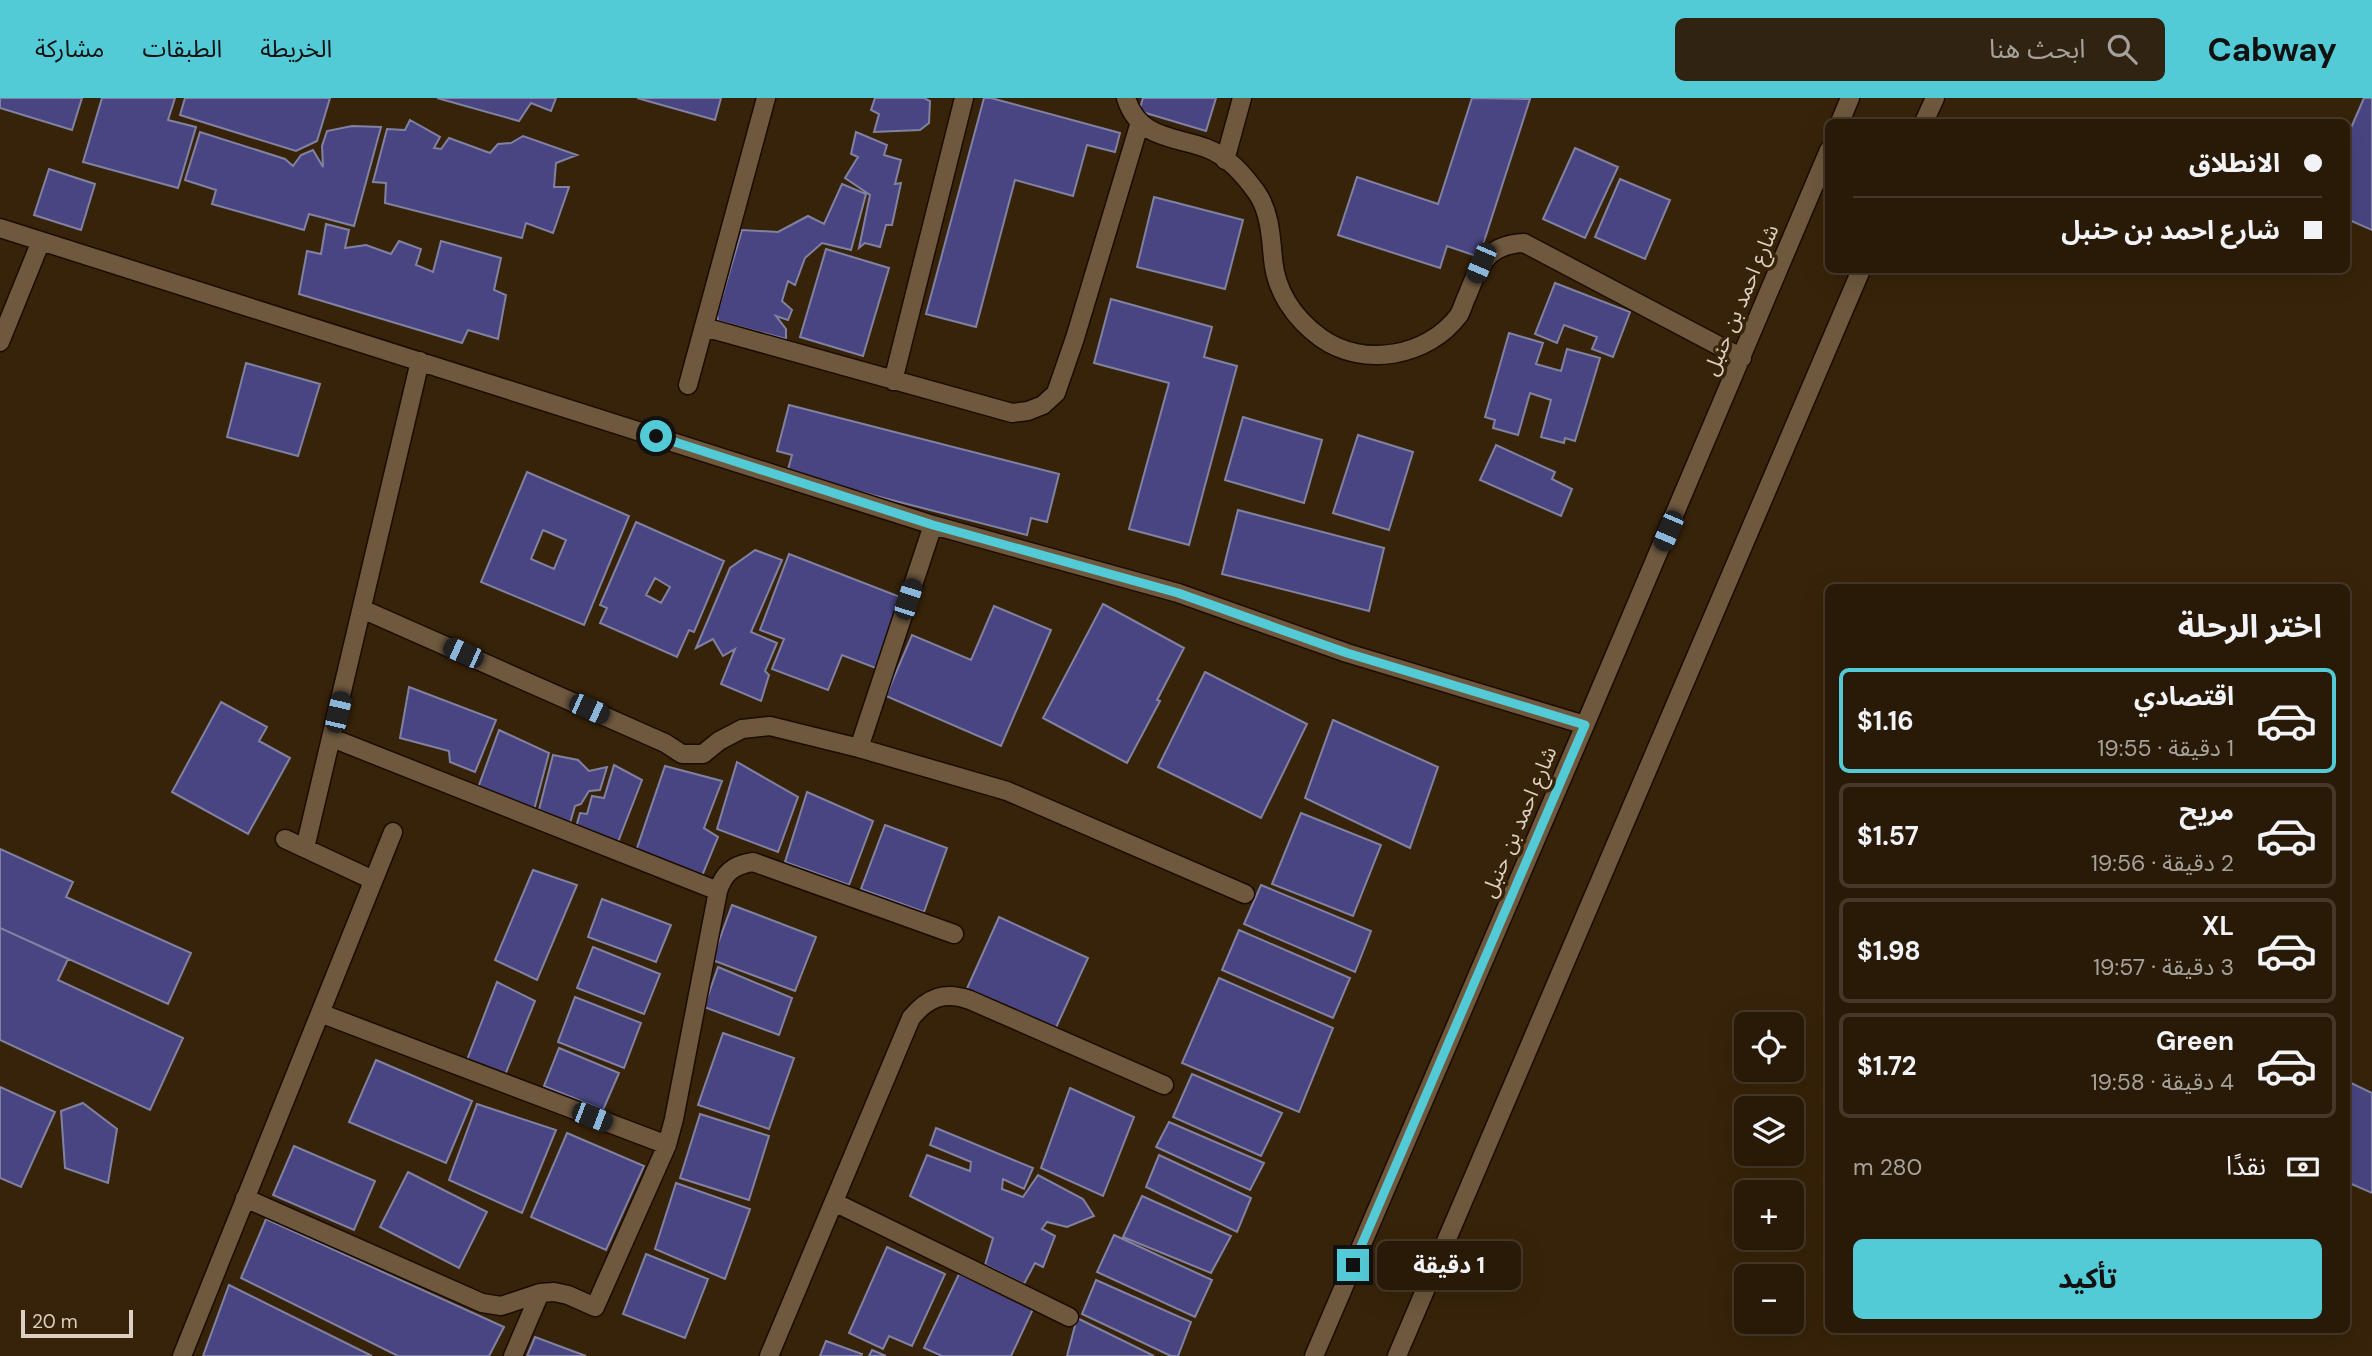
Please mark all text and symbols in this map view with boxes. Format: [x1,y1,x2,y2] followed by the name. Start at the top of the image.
[1675,18,2165,81] search box
[2207,28,2337,71] text: Cabway
[2103,30,2141,68] icon: search
[1989,32,2085,66] text: ابحث هنا
[35,33,104,64] text: مشاركة
[142,33,222,64] text: الطبقات
[260,33,332,64] text: الخريطة
[2189,146,2280,180] text: الانطلاق
[2061,213,2280,247] text: شارع احمد بن حنبل
[1697,220,1786,380] street label: شارع احمد بن حنبل
[1464,240,1499,286] car
[640,420,672,452] route start
[1651,508,1686,554] car
[892,576,925,622] car
[2178,605,2322,647] text: اختر الرحلة
[440,635,487,671] car
[2134,679,2234,713] text: اقتصادي
[324,689,353,735] car
[2255,689,2318,752] icon: car
[566,691,613,727] car
[1857,704,1914,738] text: $1.16
[2097,733,2234,763] text: 1 دقيقة · 19:55
[1475,742,1564,902] street label: شارع احمد بن حنبل
[2179,794,2234,828] text: مريح
[2255,804,2318,867] icon: car
[1857,819,1919,853] text: $1.57
[2091,848,2234,878] text: 2 دقيقة · 19:56
[2202,909,2234,943] text: XL
[2255,919,2318,982] icon: car
[1857,934,1921,968] text: $1.98
[2093,952,2234,982] text: 3 دقيقة · 19:57
[1734,1012,1804,1334] map controls
[1734,1012,1804,1082] button: locate
[2156,1024,2234,1058] text: Green
[2255,1034,2318,1097] icon: car
[1857,1049,1917,1083] text: $1.72
[2090,1067,2234,1097] text: 4 دقيقة · 19:58
[1734,1096,1804,1166] button: layers
[569,1100,616,1134] car
[2284,1148,2322,1186] icon: cash
[2226,1149,2266,1183] text: نقدًا
[1853,1152,1922,1182] text: 280 m
[1734,1180,1804,1250] button: +
[1853,1239,2322,1319] button: تأكيد
[1378,1240,1521,1290] callout: 1 دقيقة
[1337,1249,1369,1281] route end
[1413,1250,1485,1280] text: 1 دقيقة
[1734,1264,1804,1334] button: −
[21,1307,133,1339] scale bar
[32,1309,78,1334] text: 20 m

